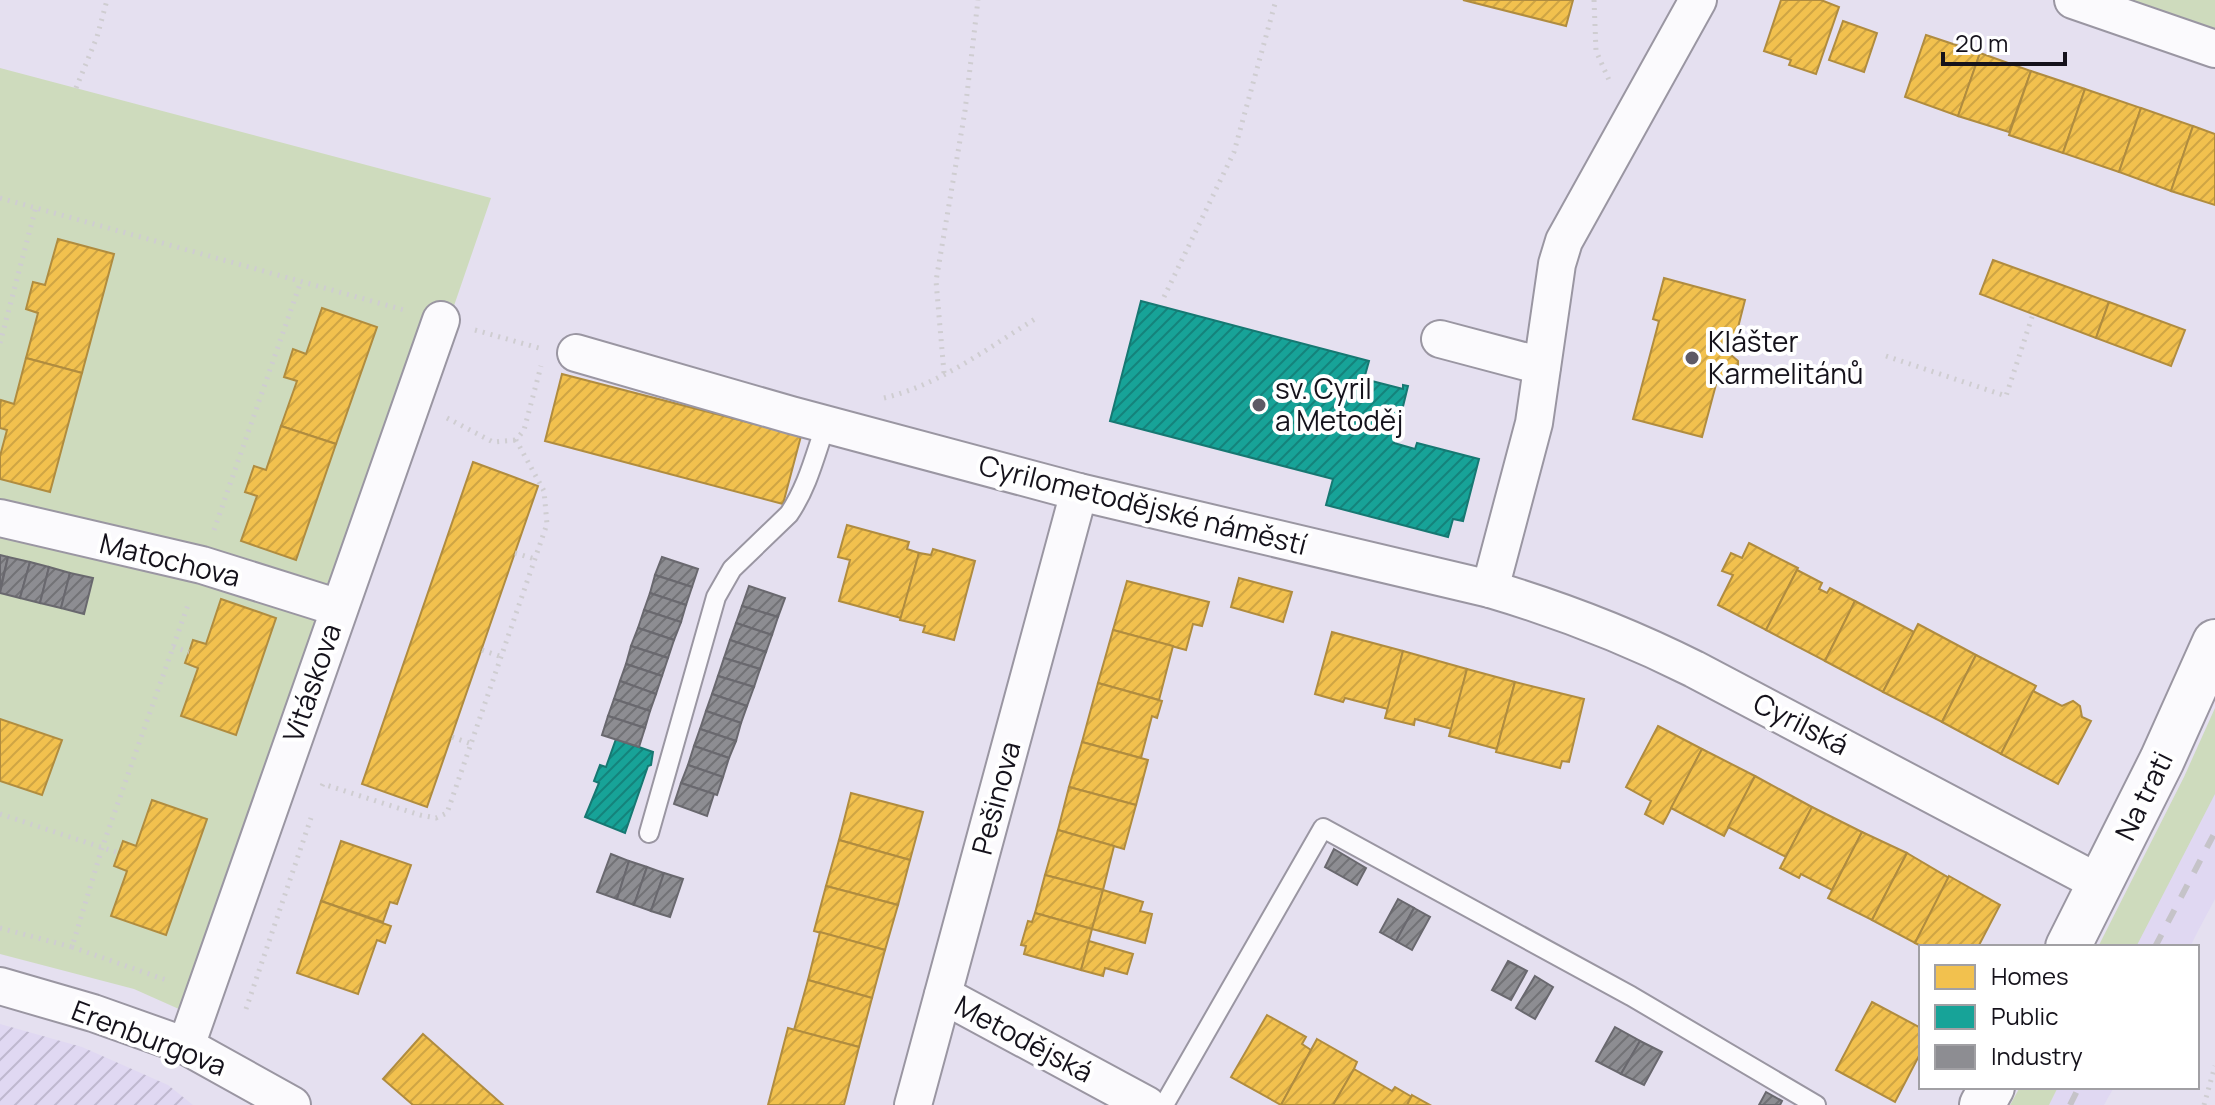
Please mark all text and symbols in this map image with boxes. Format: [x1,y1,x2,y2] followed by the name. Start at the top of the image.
[1943,16,2065,66] scale bar
[1955,26,2008,59] text: 20 m
[1708,322,1863,392] place label: Klášter Karmelitánů
[1683,349,1701,367] marker: Klášter Karmelitánů
[1275,369,1403,439] place label: sv. Cyril a Metoděj
[1250,396,1268,414] marker: sv. Cyril a Metoděj
[975,445,1311,563] street label: Cyrilometodějské náměstí
[96,523,244,595] street label: Matochova
[273,618,349,747] street label: Vitáskova
[1747,683,1856,763] street label: Cyrilská
[962,737,1028,859] street label: Pešinova
[2105,745,2181,846] street label: Na trati
[1919,945,2199,1089] legend
[1991,959,2069,992] text: Homes
[949,986,1100,1090] street label: Metodějská
[67,990,232,1084] street label: Erenburgova
[1991,999,2058,1032] text: Public
[1991,1039,2083,1072] text: Industry

